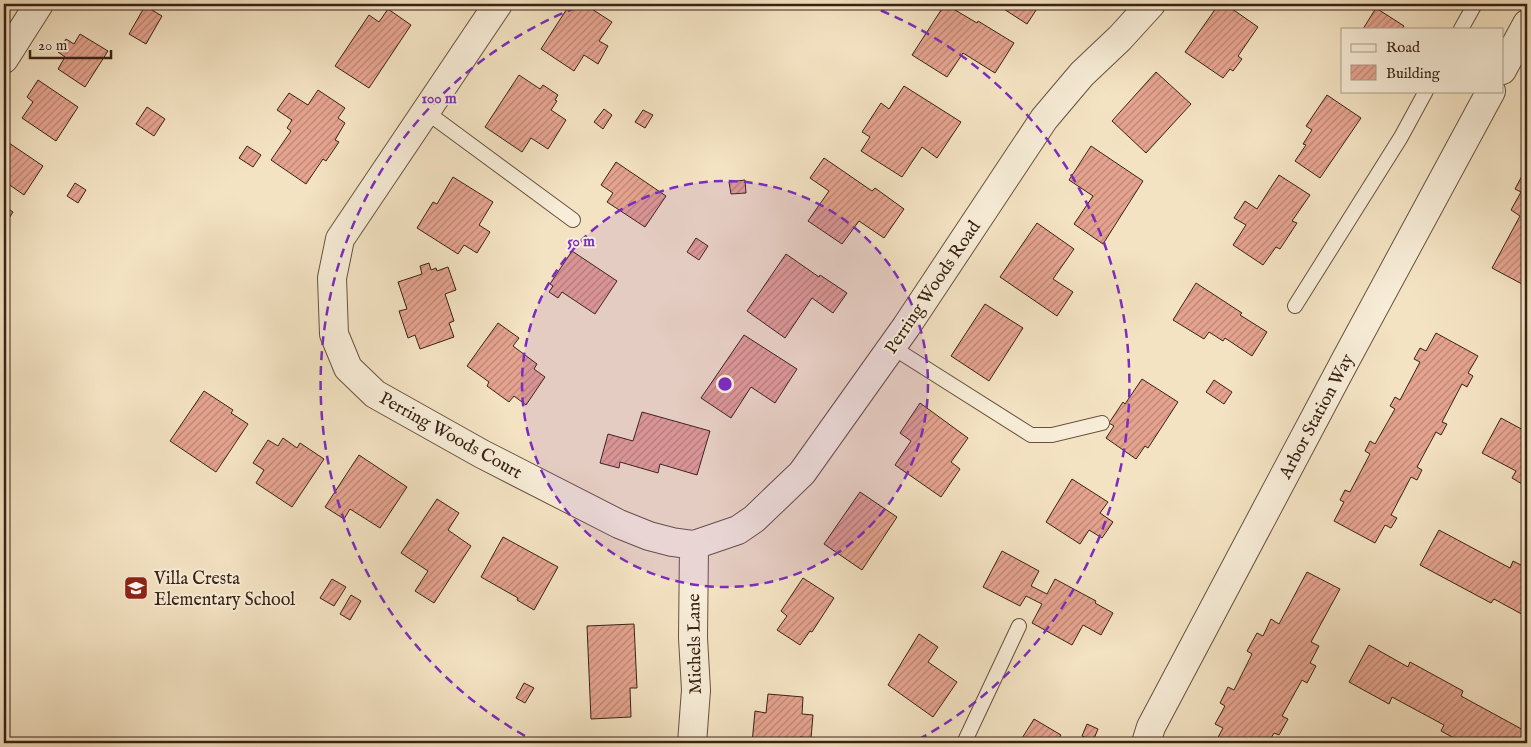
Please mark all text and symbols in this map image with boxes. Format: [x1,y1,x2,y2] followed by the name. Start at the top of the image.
[30,28,111,60] scale bar
[1341,28,1504,92] legend
[38,36,68,55] text: 20 m
[1386,38,1421,57] text: Road
[1386,64,1441,83] text: Building
[421,89,457,108] text: 100 m
[880,216,987,359] street label: Perring Woods Road
[567,232,595,251] text: 50 m
[1274,350,1360,484] street label: Arbor Station Way
[716,375,734,393] centre of rings
[375,388,526,485] street label: Perring Woods Court
[153,568,295,612] place label: Villa Cresta Elementary School
[123,575,149,601] school or university icon: Villa Cresta Elementary School
[683,593,708,695] street label: Michels Lane

